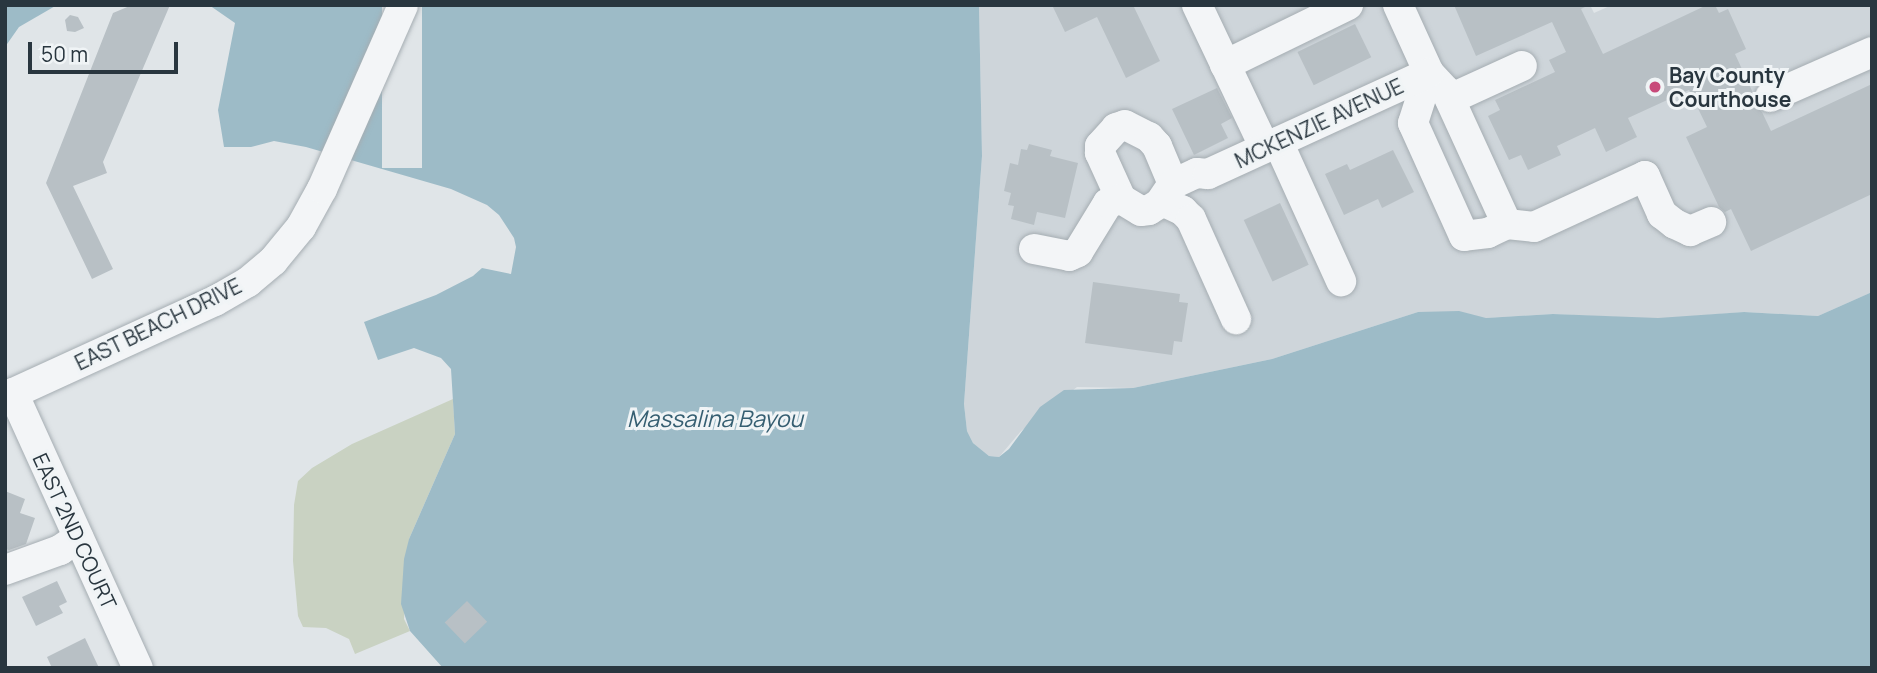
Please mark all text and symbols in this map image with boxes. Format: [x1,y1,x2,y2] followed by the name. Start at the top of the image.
[32,28,182,72] scale bar
[41,40,88,68] text: 50 m
[1669,62,1791,112] place label: Bay County Courthouse
[1231,73,1407,173] street label: MCKENZIE AVENUE
[1647,79,1663,95] marker: Bay County Courthouse
[70,273,246,375] street label: EAST BEACH DRIVE
[627,404,803,432] water label: Massalina Bayou
[28,449,122,613] street label: EAST 2ND COURT

